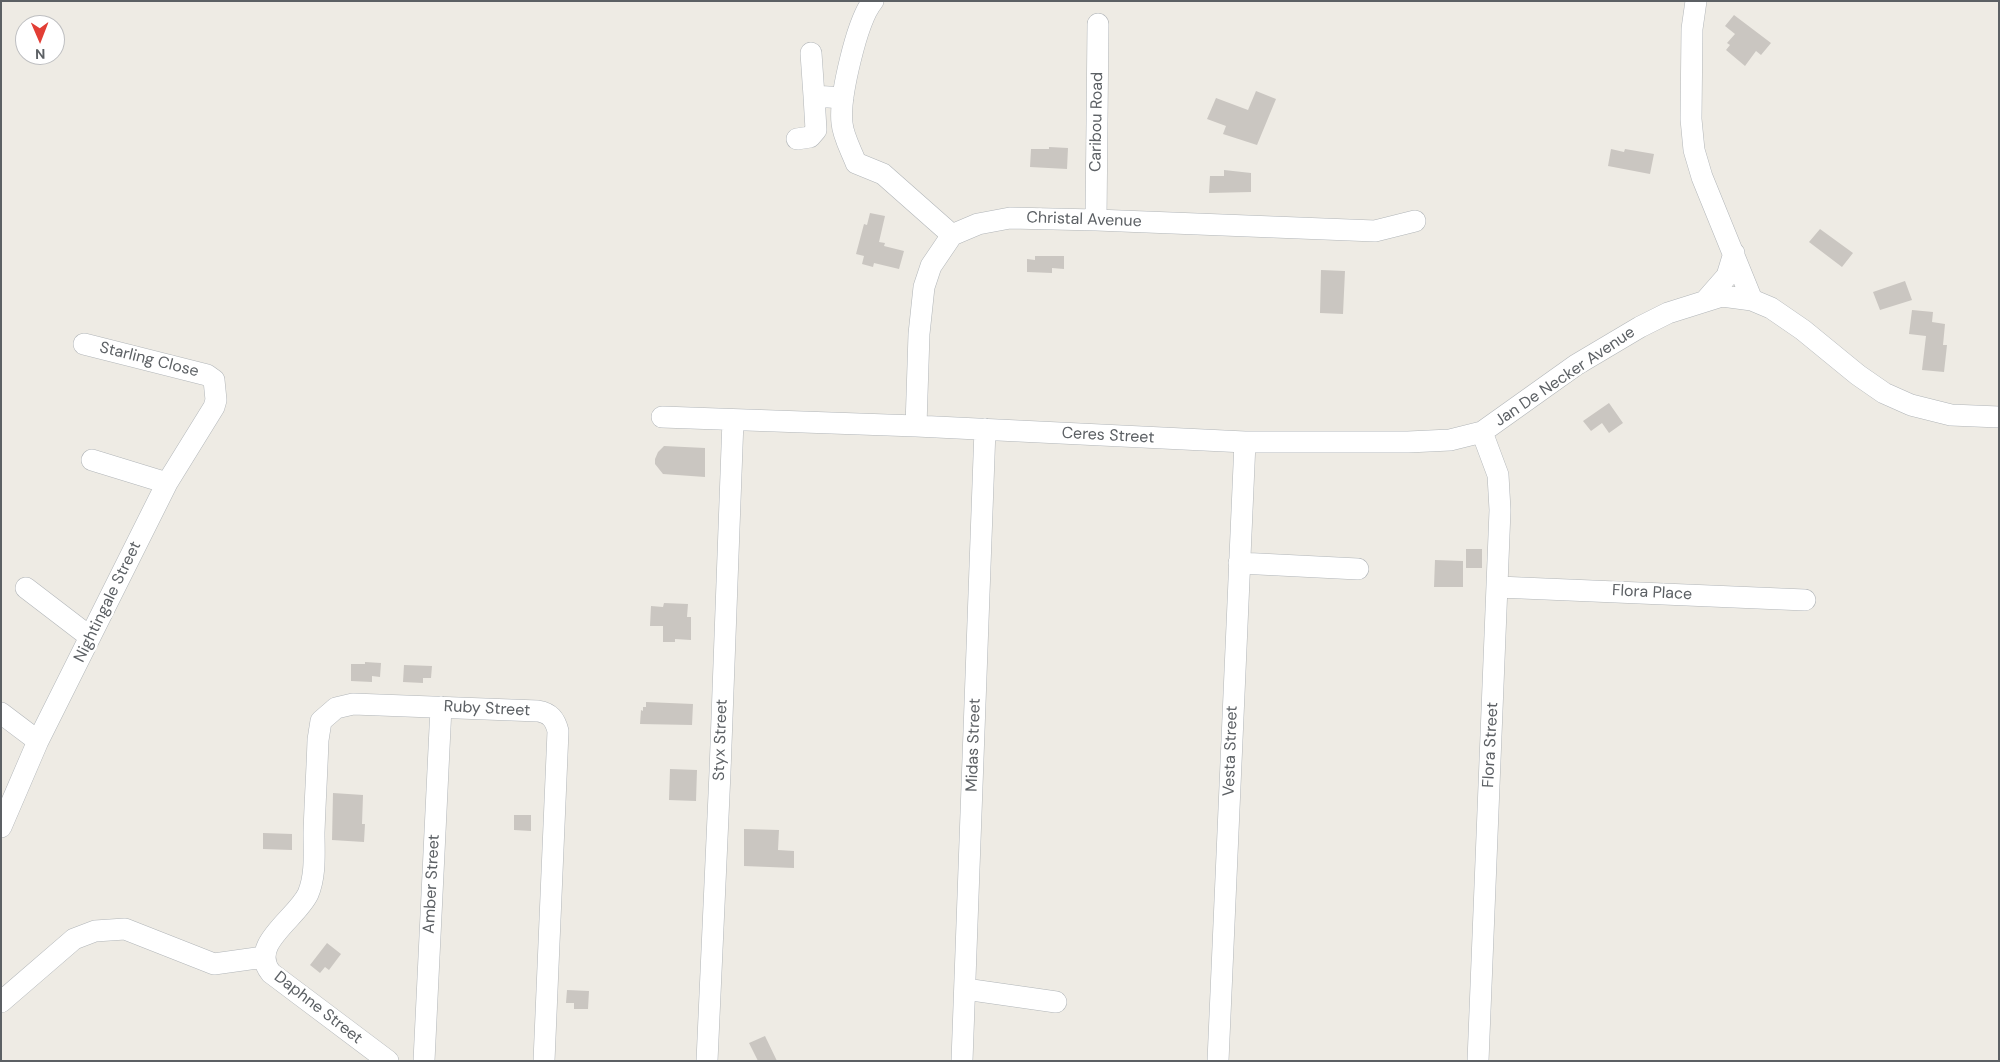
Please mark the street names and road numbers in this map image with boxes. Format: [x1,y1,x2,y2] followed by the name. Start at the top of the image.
[1087,72,1107,172] street label: Caribou Road
[1026,208,1142,232] street label: Christal Avenue
[1491,323,1639,431] street label: Jan De Necker Avenue
[97,338,201,382] street label: Starling Close
[1061,424,1155,448] street label: Ceres Street
[70,538,146,666] street label: Nightingale Street
[1611,581,1693,605] street label: Flora Place
[443,697,531,721] street label: Ruby Street
[963,698,985,792] street label: Midas Street
[710,699,732,781] street label: Styx Street
[1479,702,1503,788] street label: Flora Street
[1220,705,1242,797] street label: Vesta Street
[420,834,444,934] street label: Amber Street
[270,968,366,1048] street label: Daphne Street

